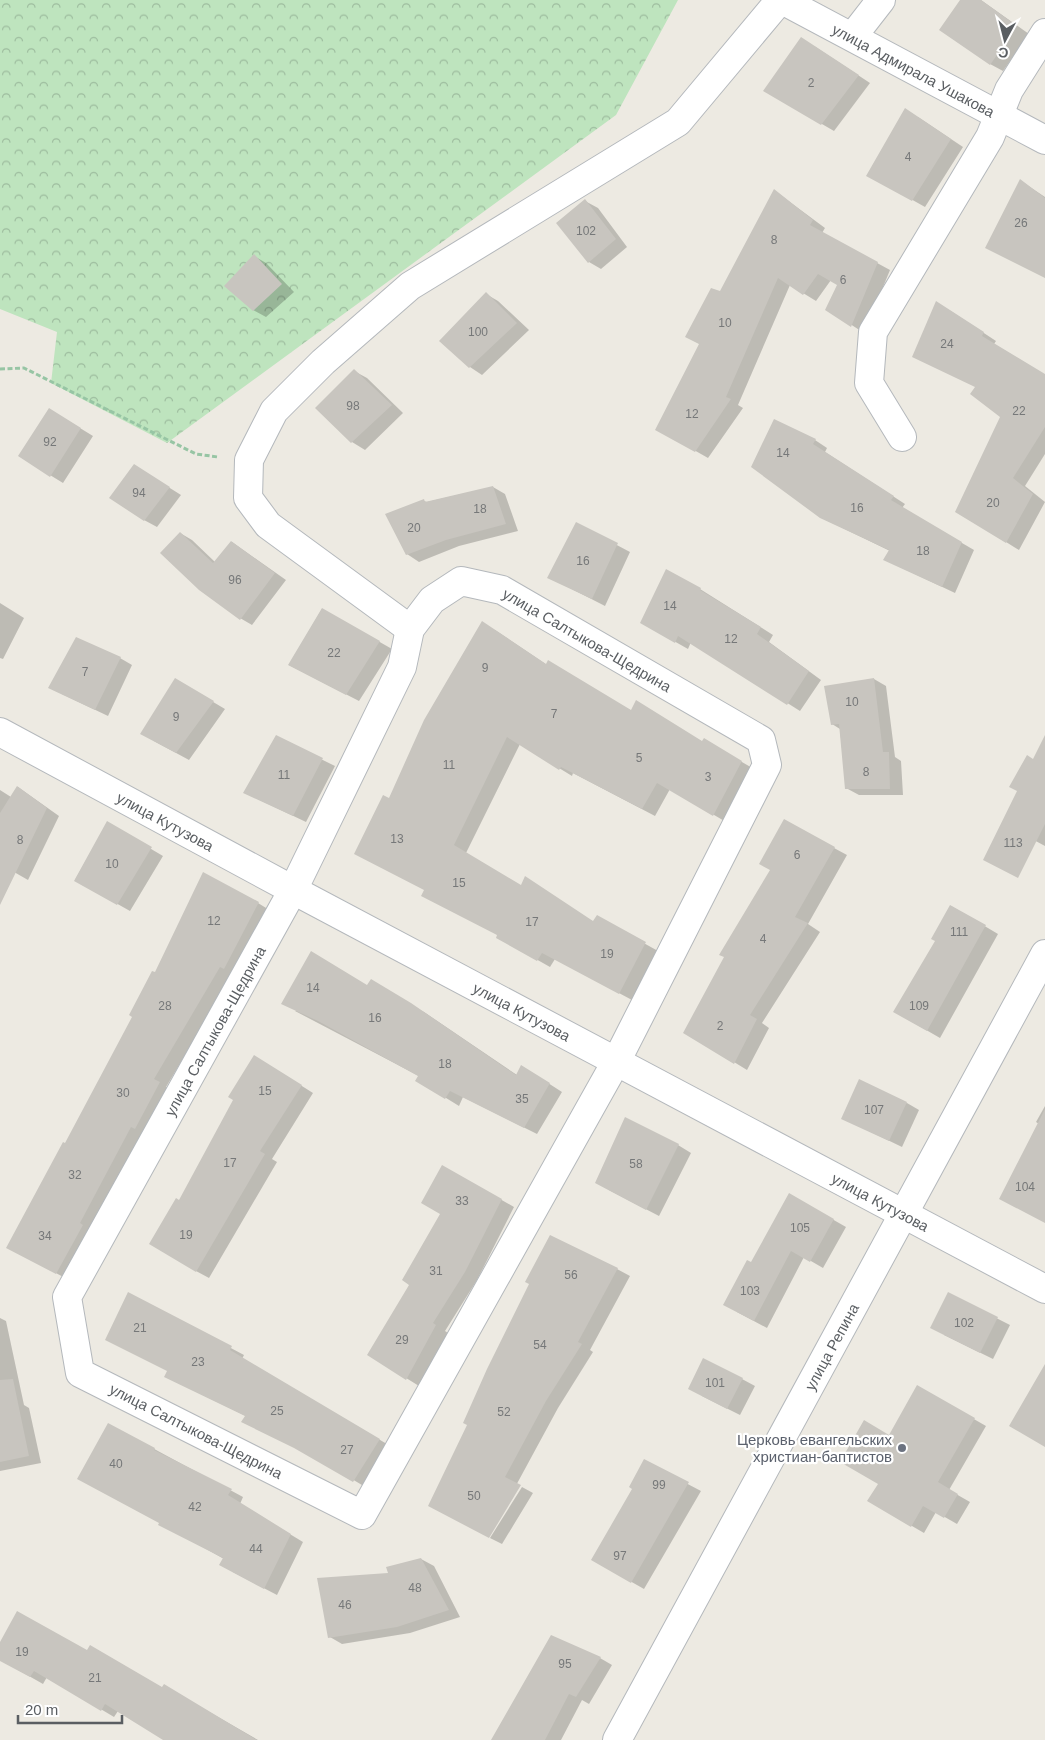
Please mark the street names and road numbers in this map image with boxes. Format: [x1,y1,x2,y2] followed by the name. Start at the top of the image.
[829,20,998,120] street label: улица Адмирала Ушакова
[500,585,675,696] street label: улица Салтыкова-Щедрина
[114,788,217,855] street label: улица Кутузова
[161,943,269,1119] street label: улица Салтыкова-Щедрина
[470,979,574,1044] street label: улица Кутузова
[829,1169,933,1235] street label: улица Кутузова
[801,1300,862,1393] street label: улица Репина
[107,1380,286,1482] street label: улица Салтыкова-Щедрина

